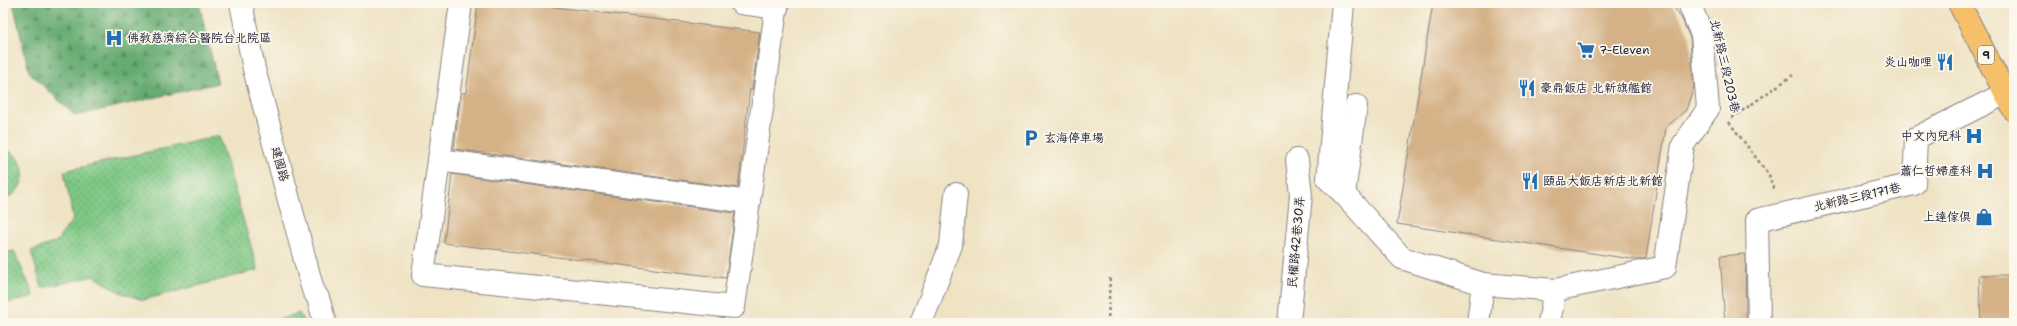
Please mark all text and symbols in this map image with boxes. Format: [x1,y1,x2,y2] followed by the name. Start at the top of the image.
[1706,17,1744,115] street label: 北新路三段203巷
[104,28,124,48] hospital icon: 佛教慈濟綜合醫院台北院區
[127,30,271,46] place label: 佛教慈濟綜合醫院台北院區
[1576,40,1596,60] supermarket icon: 7-Eleven
[1599,42,1650,58] place label: 7-Eleven
[1978,46,1994,64] road number: 9
[1935,52,1955,72] restaurant icon: 炎山咖哩
[1884,54,1932,70] place label: 炎山咖哩
[1517,78,1537,98] restaurant icon: 豪鼎飯店 北新旗艦館
[1540,80,1652,96] place label: 豪鼎飯店 北新旗艦館
[1964,126,1984,146] hospital icon: 中文內兒科
[1021,128,1041,148] parking icon: 玄海停車場
[1901,128,1961,144] place label: 中文內兒科
[1044,130,1104,146] place label: 玄海停車場
[268,145,292,183] street label: 建國路
[1975,161,1995,181] hospital icon: 蕭仁哲婦產科
[1900,163,1972,179] place label: 蕭仁哲婦產科
[1520,171,1540,191] restaurant icon: 頤品大飯店新店北新館
[1543,173,1663,189] place label: 頤品大飯店新店北新館
[1812,179,1902,215] street label: 北新路三段171巷
[1284,195,1308,289] street label: 民權路42巷30弄
[1974,207,1994,227] shop icon: 上達傢俱
[1923,209,1971,225] place label: 上達傢俱

